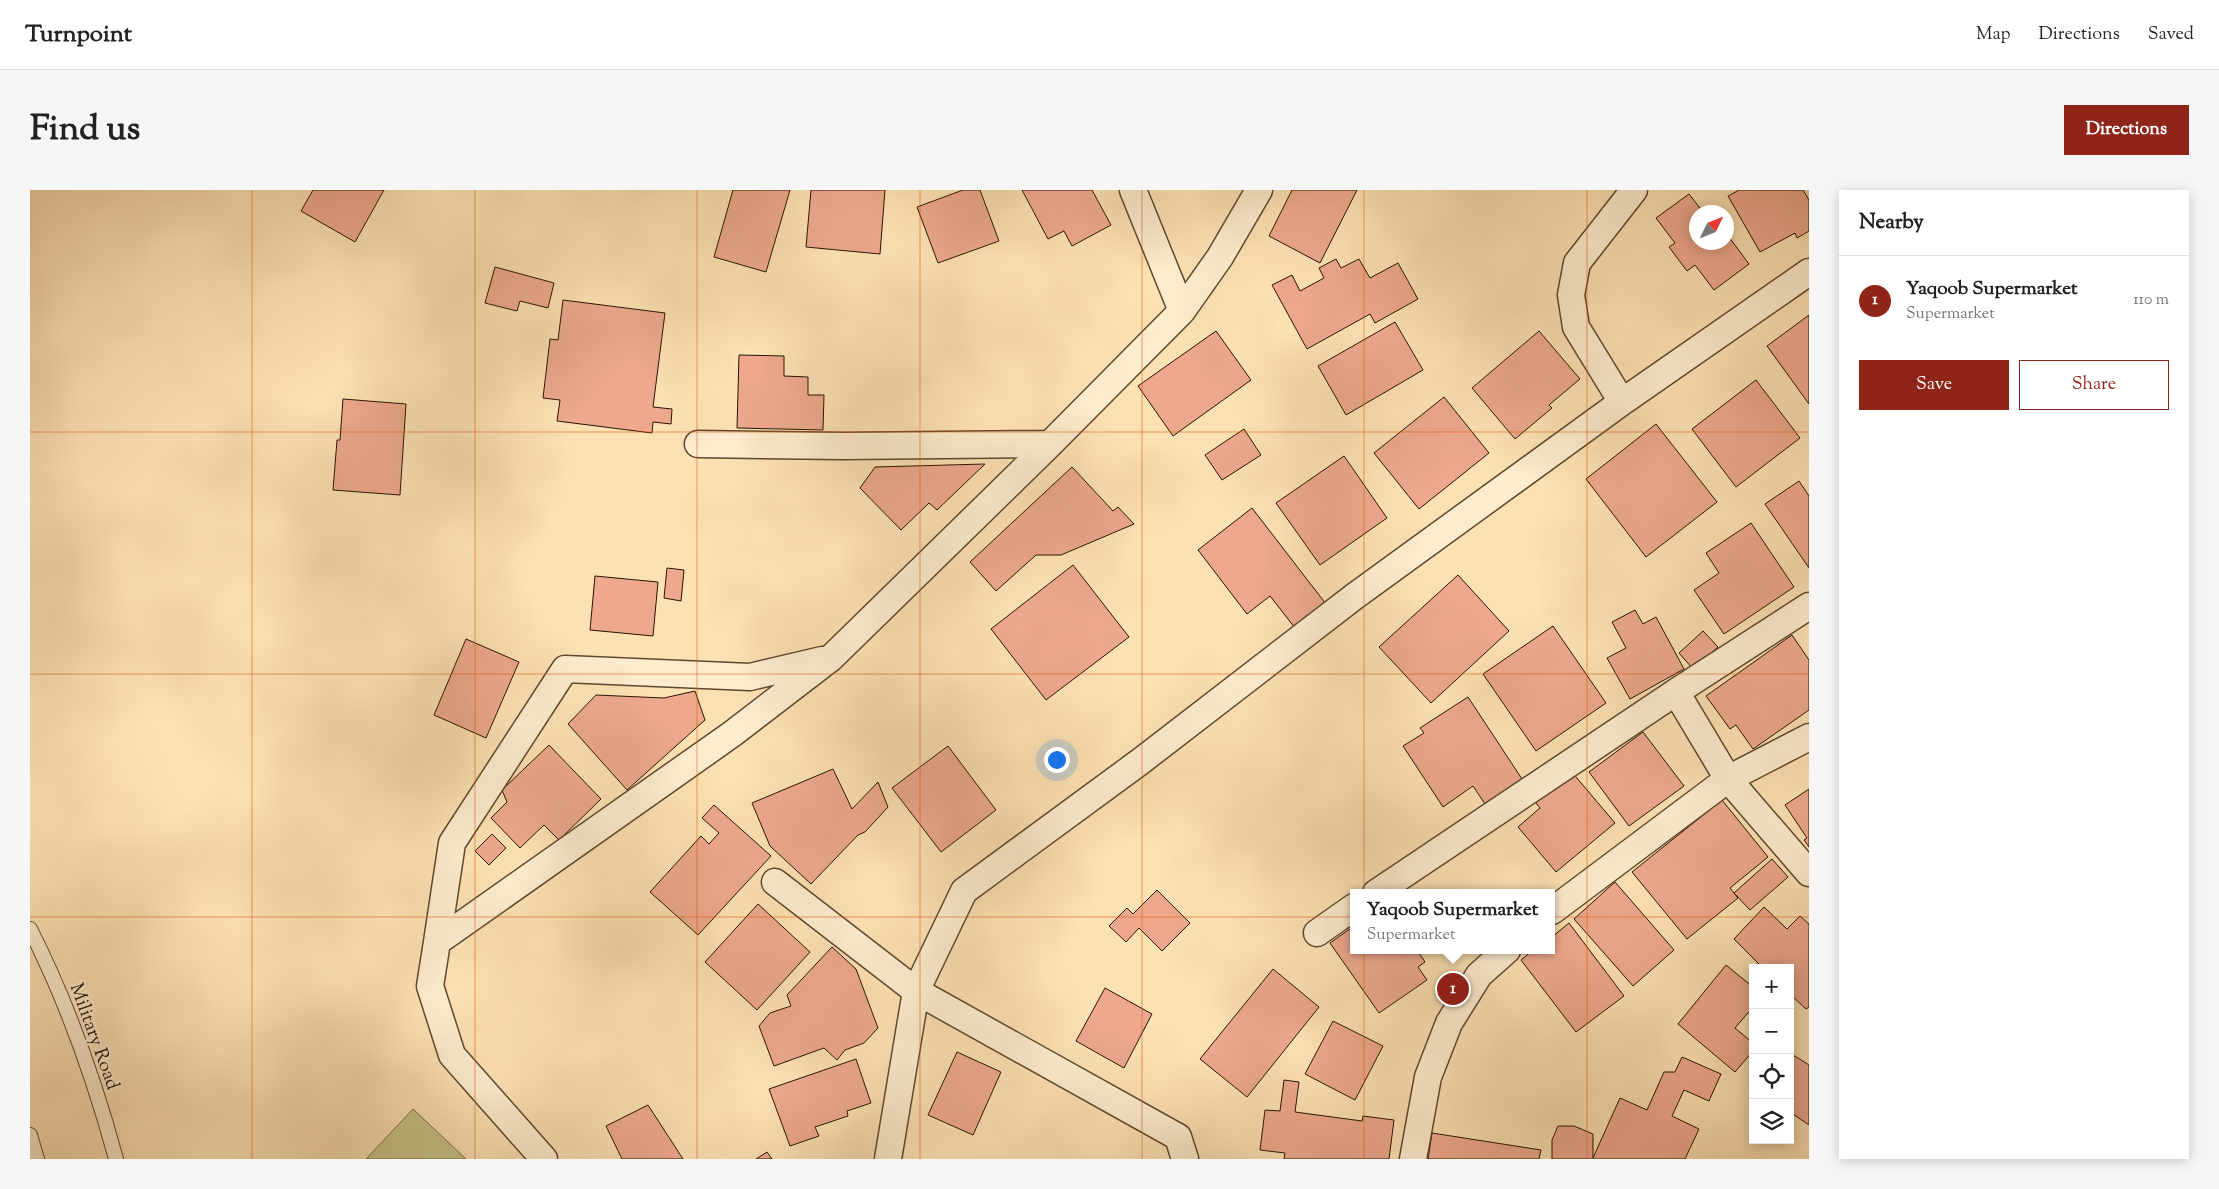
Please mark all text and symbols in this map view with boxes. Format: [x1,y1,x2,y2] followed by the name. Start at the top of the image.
[25,18,132,52] text: Turnpoint
[1976,22,2011,48] text: Map
[2039,22,2120,48] text: Directions
[2148,22,2194,48] text: Saved
[30,105,140,156] text: Find us
[2064,105,2189,155] button: Directions
[1689,205,1734,250] north arrow
[1859,208,1924,238] text: Nearby
[1906,276,2077,303] text: Yaqoob Supermarket
[1872,289,1878,312] text: 1
[2133,289,2169,312] text: 110 m
[1906,303,1995,326] text: Supermarket
[1859,360,2009,410] button: Save
[2019,360,2169,410] button: Share
[1044,747,1070,773] your location
[1350,889,1555,954] popup
[1367,897,1538,924] text: Yaqoob Supermarket
[1367,924,1455,947] text: Supermarket
[1749,964,1794,1144] map controls
[1749,964,1794,1009] button: +
[1437,970,1469,1008] pin: 1
[62,980,126,1094] street label: Military Road
[1749,1009,1794,1054] button: −
[1749,1054,1794,1099] button: locate
[1749,1099,1794,1144] button: layers

